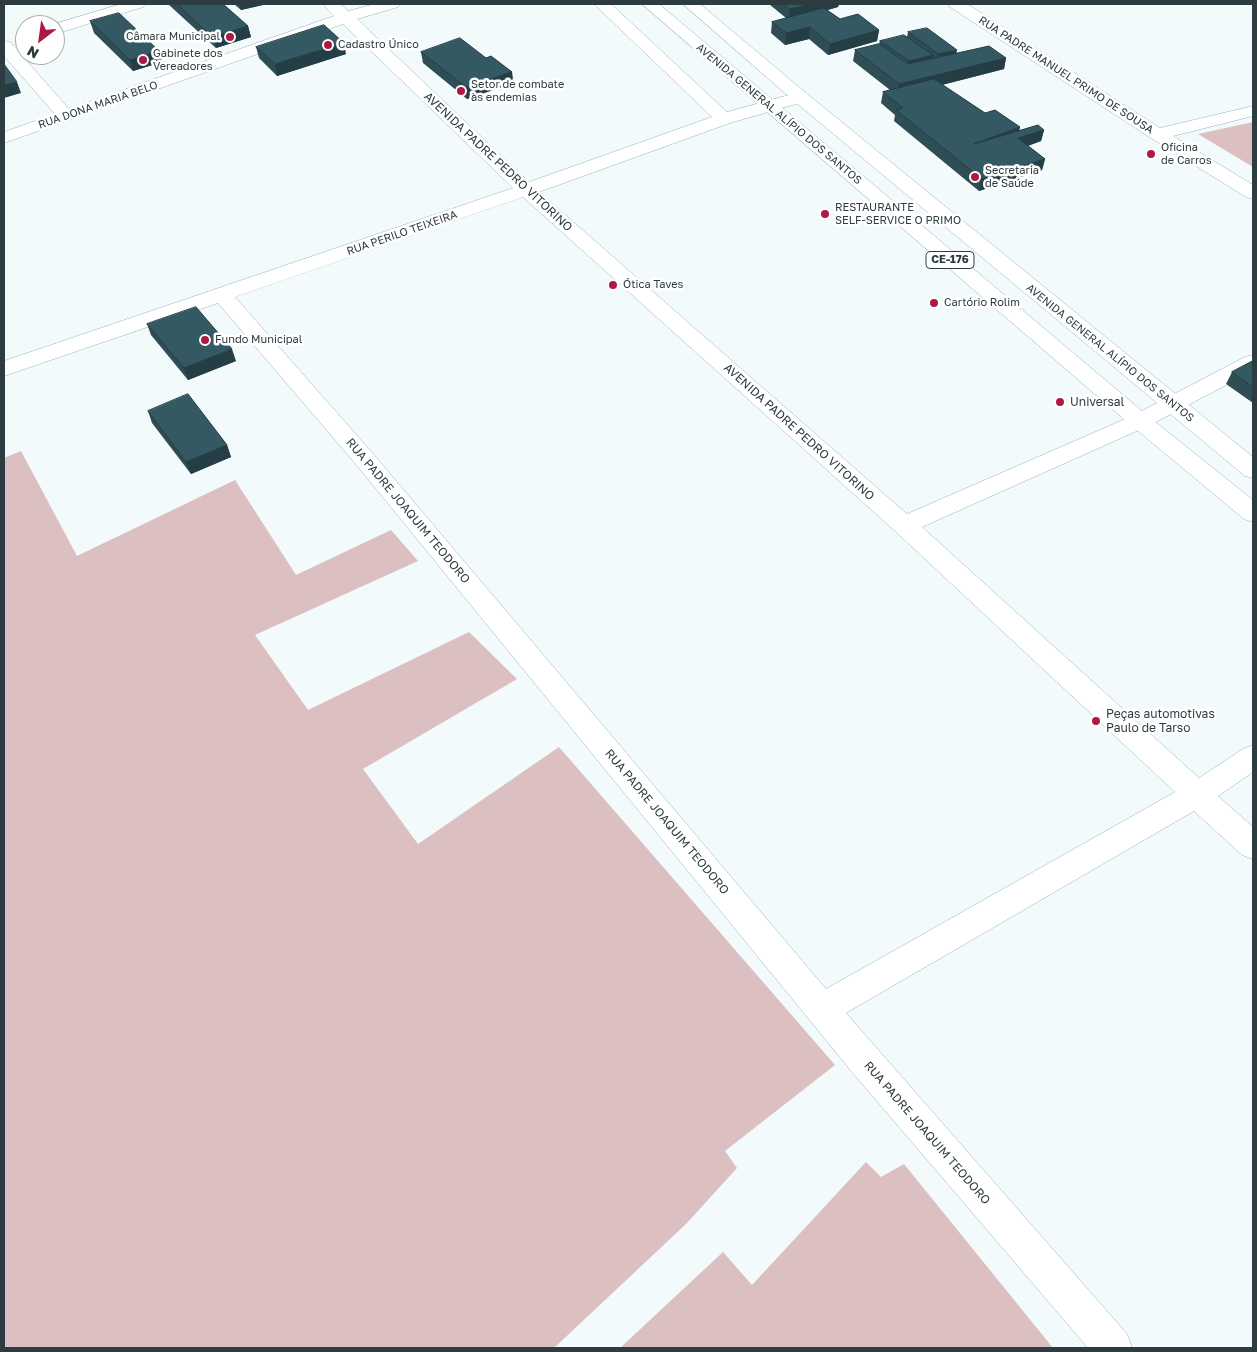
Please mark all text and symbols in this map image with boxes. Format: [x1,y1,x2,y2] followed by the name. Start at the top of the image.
[976,13,1156,137] street label: RUA PADRE MANUEL PRIMO DE SOUSA
[15,15,65,65] north arrow
[126,30,220,44] place label: Câmara Municipal
[224,31,236,43] marker: Câmara Municipal
[338,38,419,52] place label: Cadastro Único
[322,39,334,51] marker: Cadastro Único
[694,41,864,187] street label: AVENIDA GENERAL ALÍPIO DOS SANTOS
[24,43,42,63] text: N
[153,47,223,73] place label: Gabinete dos Vereadores
[137,54,149,66] marker: Gabinete dos Vereadores
[37,78,159,132] street label: RUA DONA MARIA BELO
[471,78,564,104] place label: Setor de combate às endemias
[455,85,467,97] marker: Setor de combate às endemias
[421,89,575,235] street label: AVENIDA PADRE PEDRO VITORINO
[1161,141,1211,167] place label: Oficina de Carros
[1145,148,1157,160] marker: Oficina de Carros
[985,164,1039,190] place label: Secretaria de Saúde
[969,171,981,183] marker: Secretaria de Saúde
[835,201,961,227] place label: RESTAURANTE SELF-SERVICE O PRIMO
[345,208,459,258] street label: RUA PERILO TEIXEIRA
[819,208,831,220] marker: RESTAURANTE SELF-SERVICE O PRIMO
[926,252,974,268] road number: CE-176
[623,278,683,292] place label: Ótica Taves
[607,279,619,291] marker: Ótica Taves
[1023,281,1197,425] street label: AVENIDA GENERAL ALÍPIO DOS SANTOS
[944,296,1020,310] place label: Cartório Rolim
[928,297,940,309] marker: Cartório Rolim
[215,333,302,347] place label: Fundo Municipal
[199,334,211,346] marker: Fundo Municipal
[721,361,877,503] street label: AVENIDA PADRE PEDRO VITORINO
[1070,395,1124,409] place label: Universal
[1054,396,1066,408] marker: Universal
[343,436,473,586] street label: RUA PADRE JOAQUIM TEODORO
[1106,707,1215,735] place label: Peças automotivas Paulo de Tarso
[1090,715,1102,727] marker: Peças automotivas Paulo de Tarso
[602,747,732,897] street label: RUA PADRE JOAQUIM TEODORO
[861,1058,993,1208] street label: RUA PADRE JOAQUIM TEODORO

